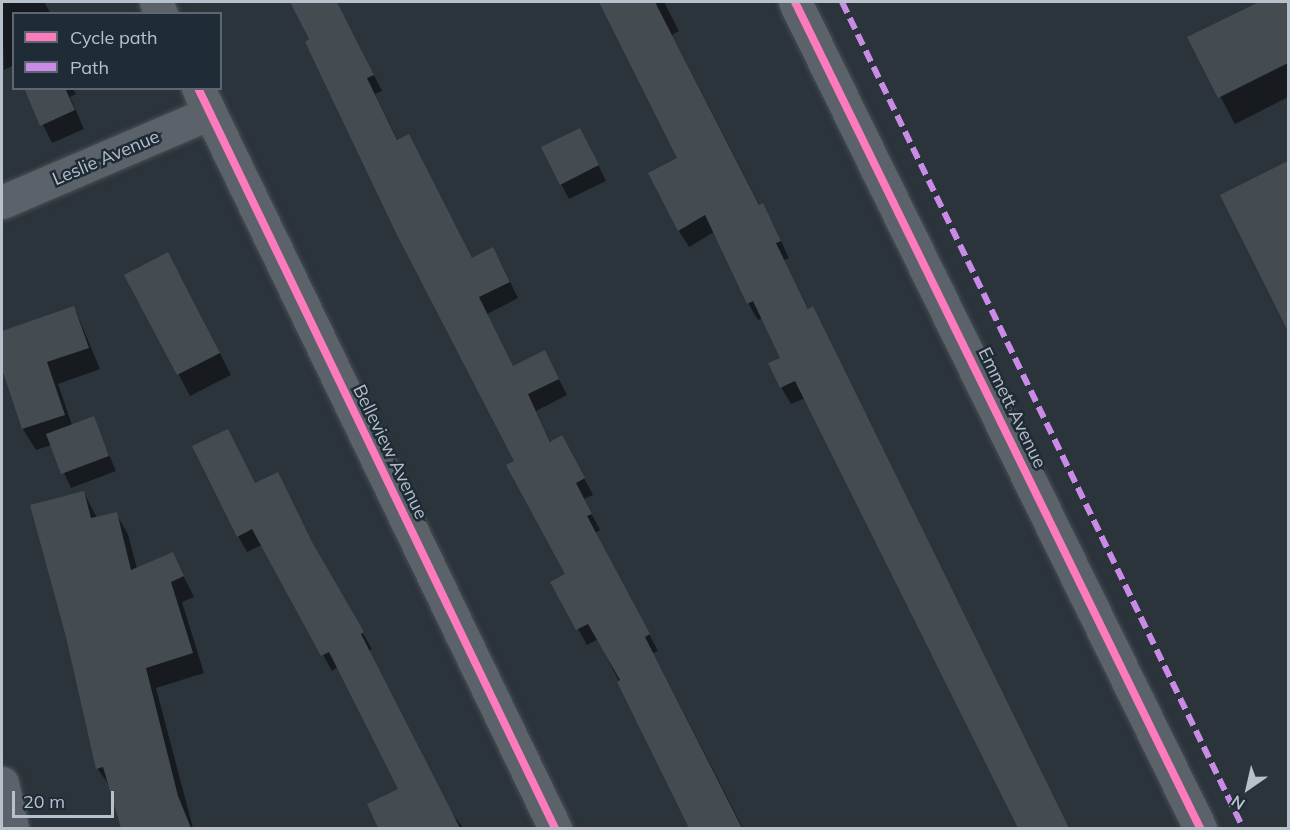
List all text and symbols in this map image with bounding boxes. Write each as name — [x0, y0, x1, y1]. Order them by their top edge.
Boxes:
legend — [12, 12, 222, 90]
text: Cycle path — [70, 26, 157, 49]
text: Path — [70, 56, 109, 79]
street label: Leslie Avenue — [49, 126, 163, 190]
street label: Emmett Avenue — [973, 344, 1051, 472]
street label: Belleview Avenue — [348, 381, 432, 523]
north arrow — [1218, 758, 1278, 818]
scale bar — [15, 779, 117, 817]
text: 20 m — [23, 790, 65, 813]
text: N — [1227, 791, 1249, 815]

